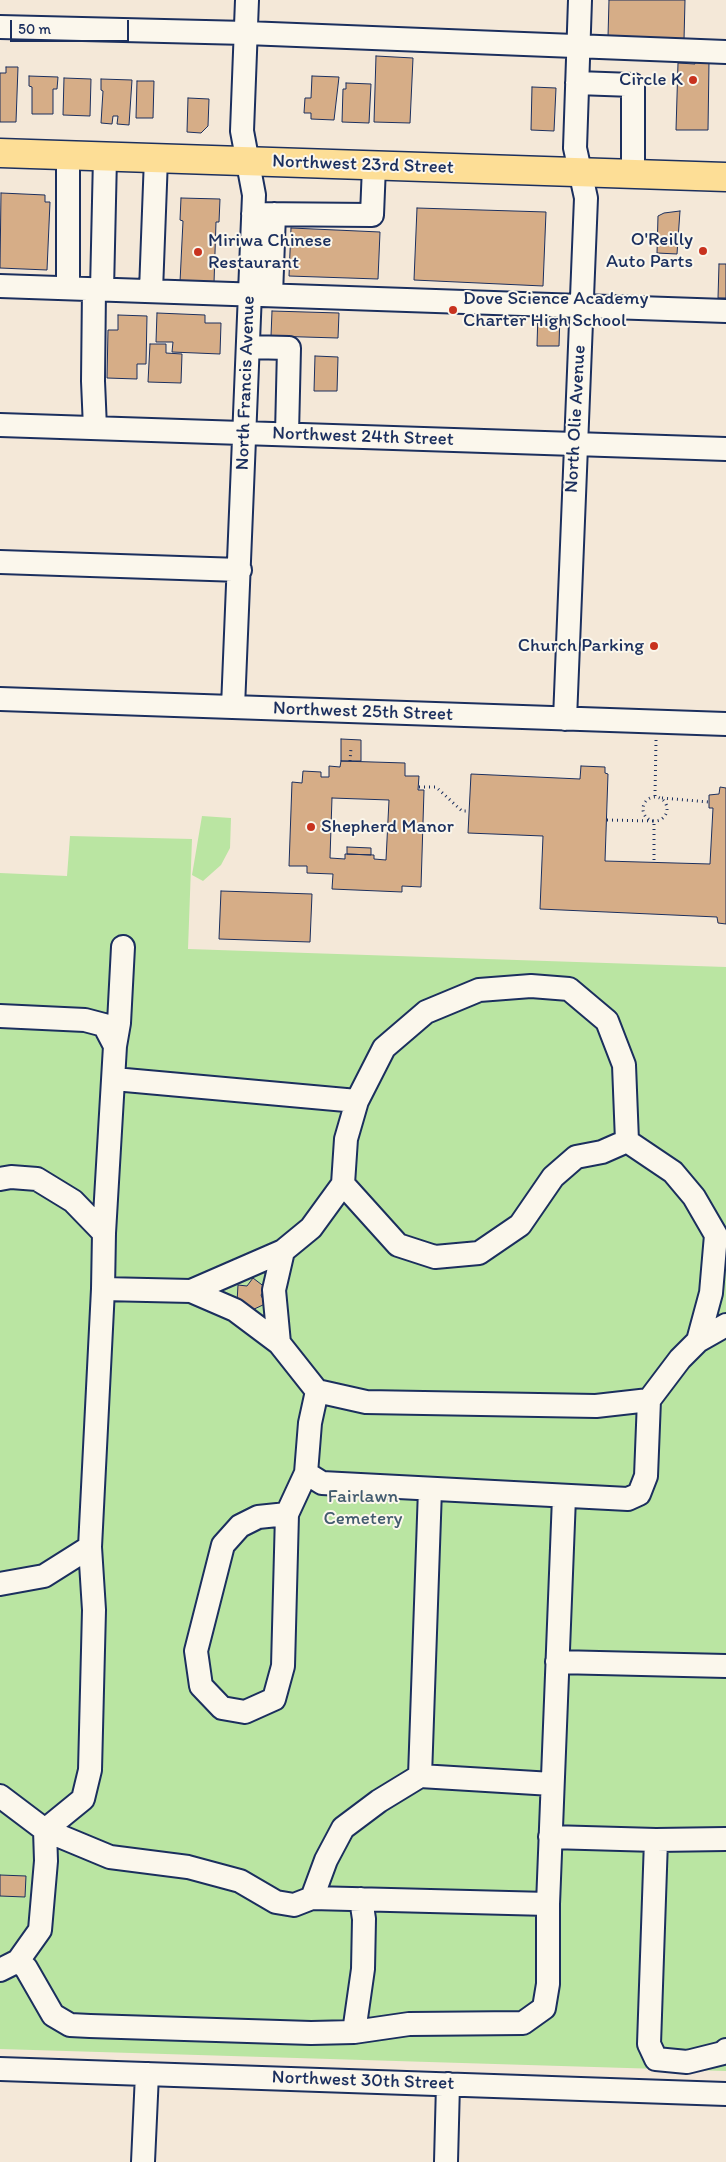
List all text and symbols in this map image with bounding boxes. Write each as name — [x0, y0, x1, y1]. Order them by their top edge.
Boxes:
scale bar — [12, 10, 131, 42]
text: 50 m — [18, 20, 51, 38]
place label: Circle K — [619, 69, 683, 91]
marker: Circle K — [687, 74, 699, 86]
street label: Northwest 23rd Street — [272, 150, 454, 180]
place label: O'Reilly Auto Parts — [606, 229, 693, 273]
place label: Miriwa Chinese Restaurant — [208, 230, 331, 274]
marker: O'Reilly Auto Parts — [697, 245, 709, 257]
marker: Miriwa Chinese Restaurant — [192, 246, 204, 258]
place label: Dove Science Academy Charter High School — [463, 288, 648, 332]
street label: North Francis Avenue — [232, 295, 260, 471]
marker: Dove Science Academy Charter High School — [447, 304, 459, 316]
street label: North Olie Avenue — [561, 344, 591, 494]
street label: Northwest 24th Street — [272, 422, 454, 452]
place label: Church Parking — [518, 635, 644, 657]
marker: Church Parking — [648, 640, 660, 652]
street label: Northwest 25th Street — [272, 697, 454, 727]
place label: Shepherd Manor — [321, 816, 454, 838]
marker: Shepherd Manor — [305, 821, 317, 833]
park label: Fairlawn Cemetery — [323, 1486, 403, 1530]
street label: Northwest 30th Street — [271, 2066, 455, 2096]

